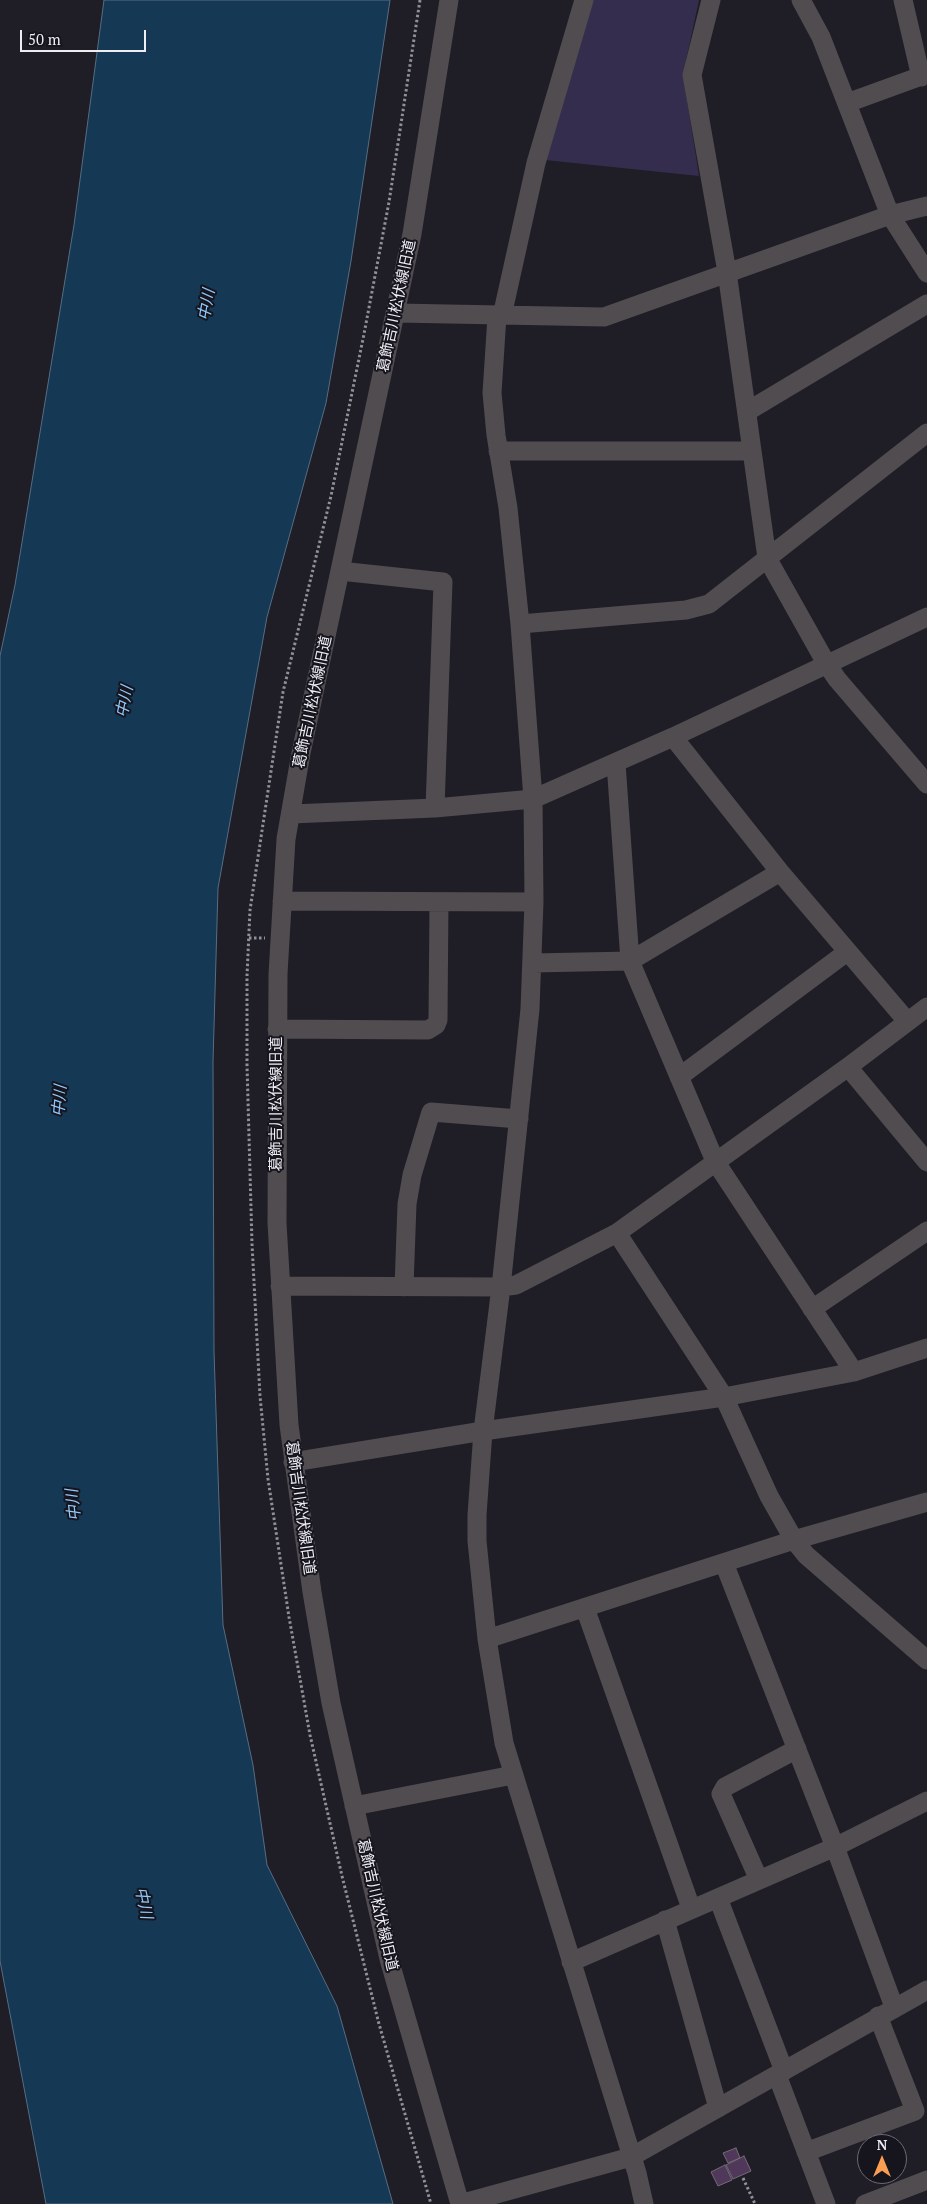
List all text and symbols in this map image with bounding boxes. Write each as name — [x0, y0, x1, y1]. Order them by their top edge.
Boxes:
scale bar — [22, 20, 149, 52]
text: 50 m — [28, 29, 61, 49]
street label: 葛飾吉川松伏線旧道 — [374, 238, 420, 374]
water label: 中川 — [195, 288, 219, 322]
street label: 葛飾吉川松伏線旧道 — [290, 634, 336, 770]
water label: 中川 — [113, 684, 137, 720]
street label: 葛飾吉川松伏線旧道 — [268, 1037, 286, 1171]
water label: 中川 — [49, 1084, 71, 1118]
street label: 葛飾吉川松伏線旧道 — [282, 1440, 318, 1576]
water label: 中川 — [63, 1488, 85, 1522]
street label: 葛飾吉川松伏線旧道 — [353, 1837, 401, 1973]
water label: 中川 — [130, 1885, 156, 1921]
north arrow — [857, 2134, 907, 2184]
text: N — [877, 2135, 887, 2154]

